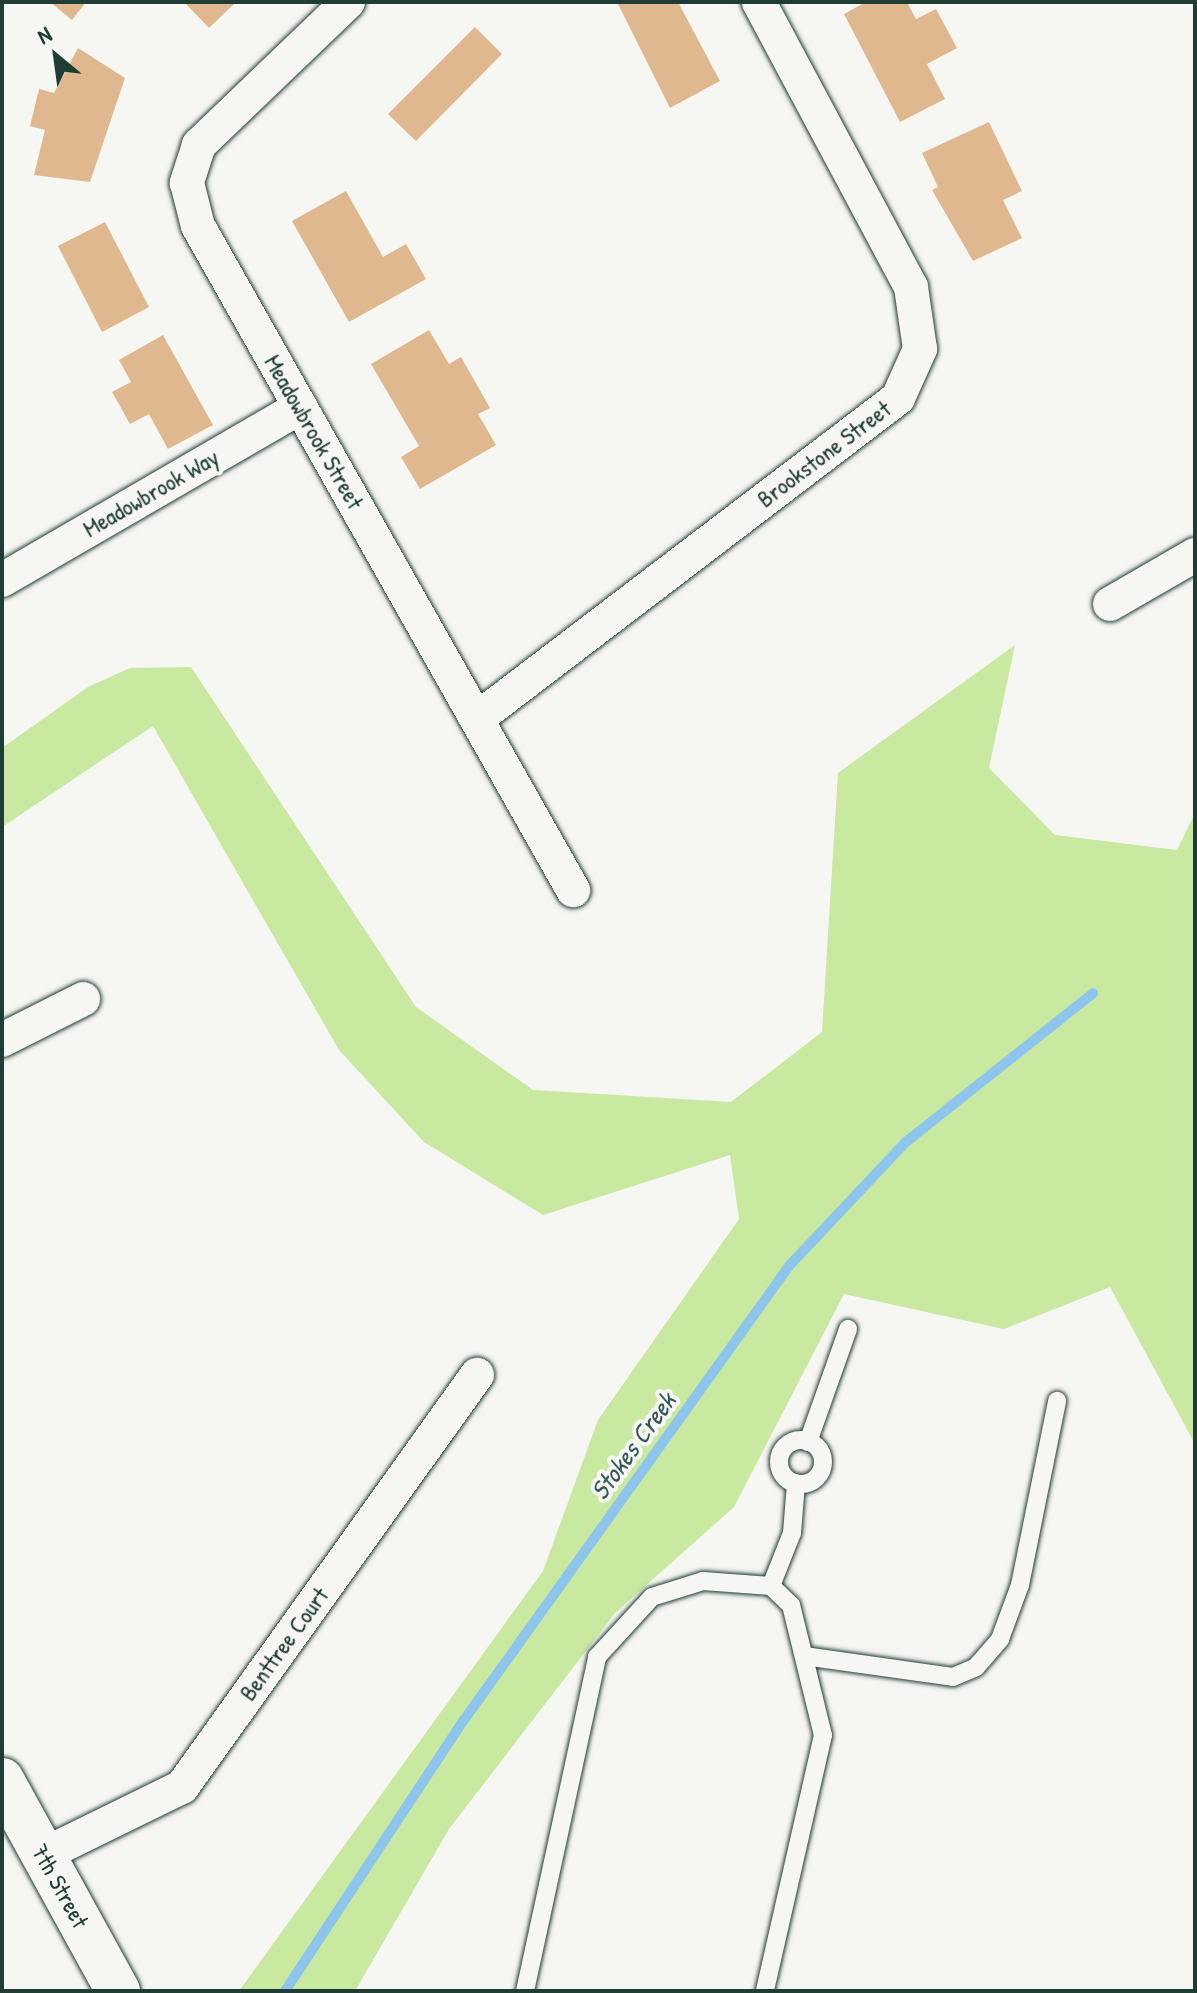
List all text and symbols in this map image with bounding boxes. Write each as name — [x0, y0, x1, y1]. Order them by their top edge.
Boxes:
north arrow — [16, 16, 96, 96]
text: N — [32, 19, 57, 51]
street label: Meadowbrook Street — [258, 350, 370, 514]
street label: Brookstone Street — [752, 394, 896, 514]
street label: Meadowbrook Way — [78, 443, 224, 543]
water label: Stokes Creek — [584, 1387, 682, 1505]
street label: Benttree Court — [233, 1582, 335, 1706]
street label: 7th Street — [25, 1839, 95, 1933]

